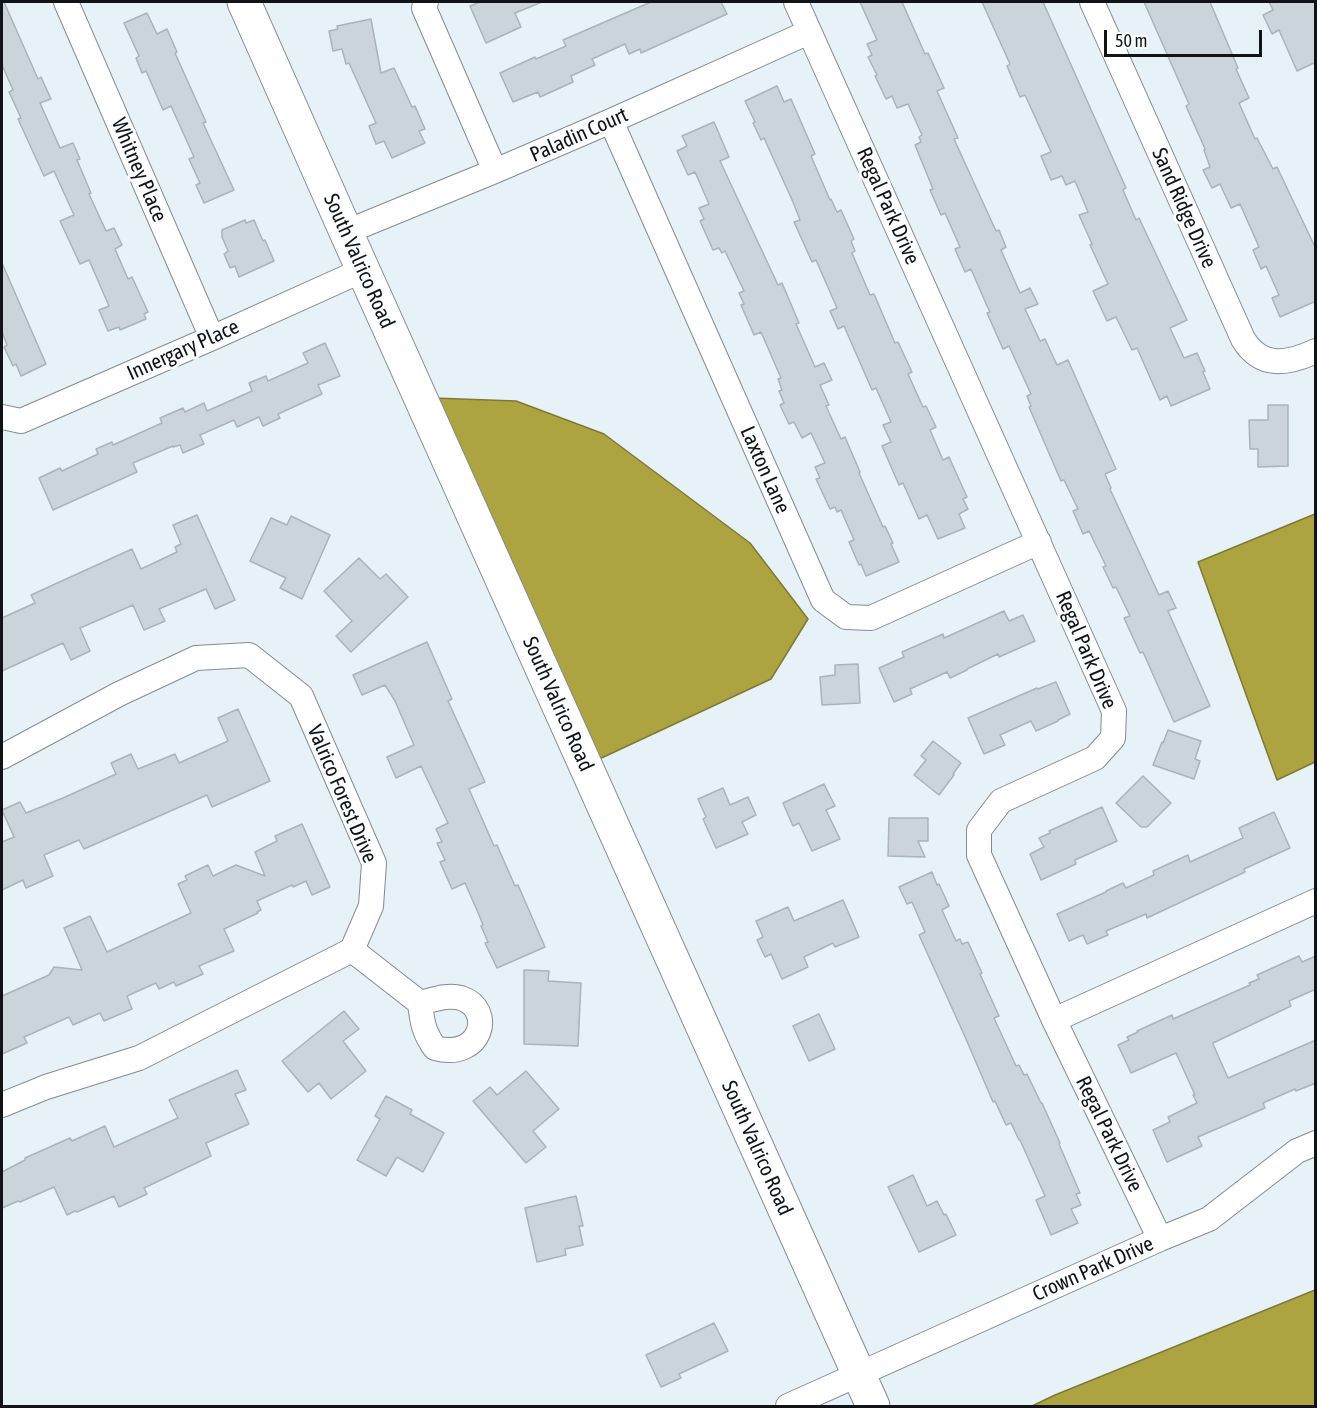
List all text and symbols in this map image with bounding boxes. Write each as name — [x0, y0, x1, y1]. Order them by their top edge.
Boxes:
scale bar — [1107, 18, 1264, 56]
text: 50 m — [1115, 30, 1147, 51]
street label: Paladin Court — [526, 102, 632, 168]
street label: Whitney Place — [106, 114, 172, 226]
street label: Regal Park Drive — [851, 144, 925, 268]
street label: Sand Ridge Drive — [1146, 144, 1222, 272]
street label: South Valrico Road — [318, 190, 400, 332]
street label: Innergary Place — [123, 314, 243, 386]
street label: Laxton Lane — [735, 423, 795, 517]
street label: Regal Park Drive — [1050, 587, 1122, 713]
street label: South Valrico Road — [517, 633, 599, 775]
street label: Valrico Forest Drive — [302, 721, 382, 867]
street label: Regal Park Drive — [1070, 1072, 1148, 1196]
street label: South Valrico Road — [716, 1077, 798, 1219]
street label: Crown Park Drive — [1029, 1231, 1157, 1307]

